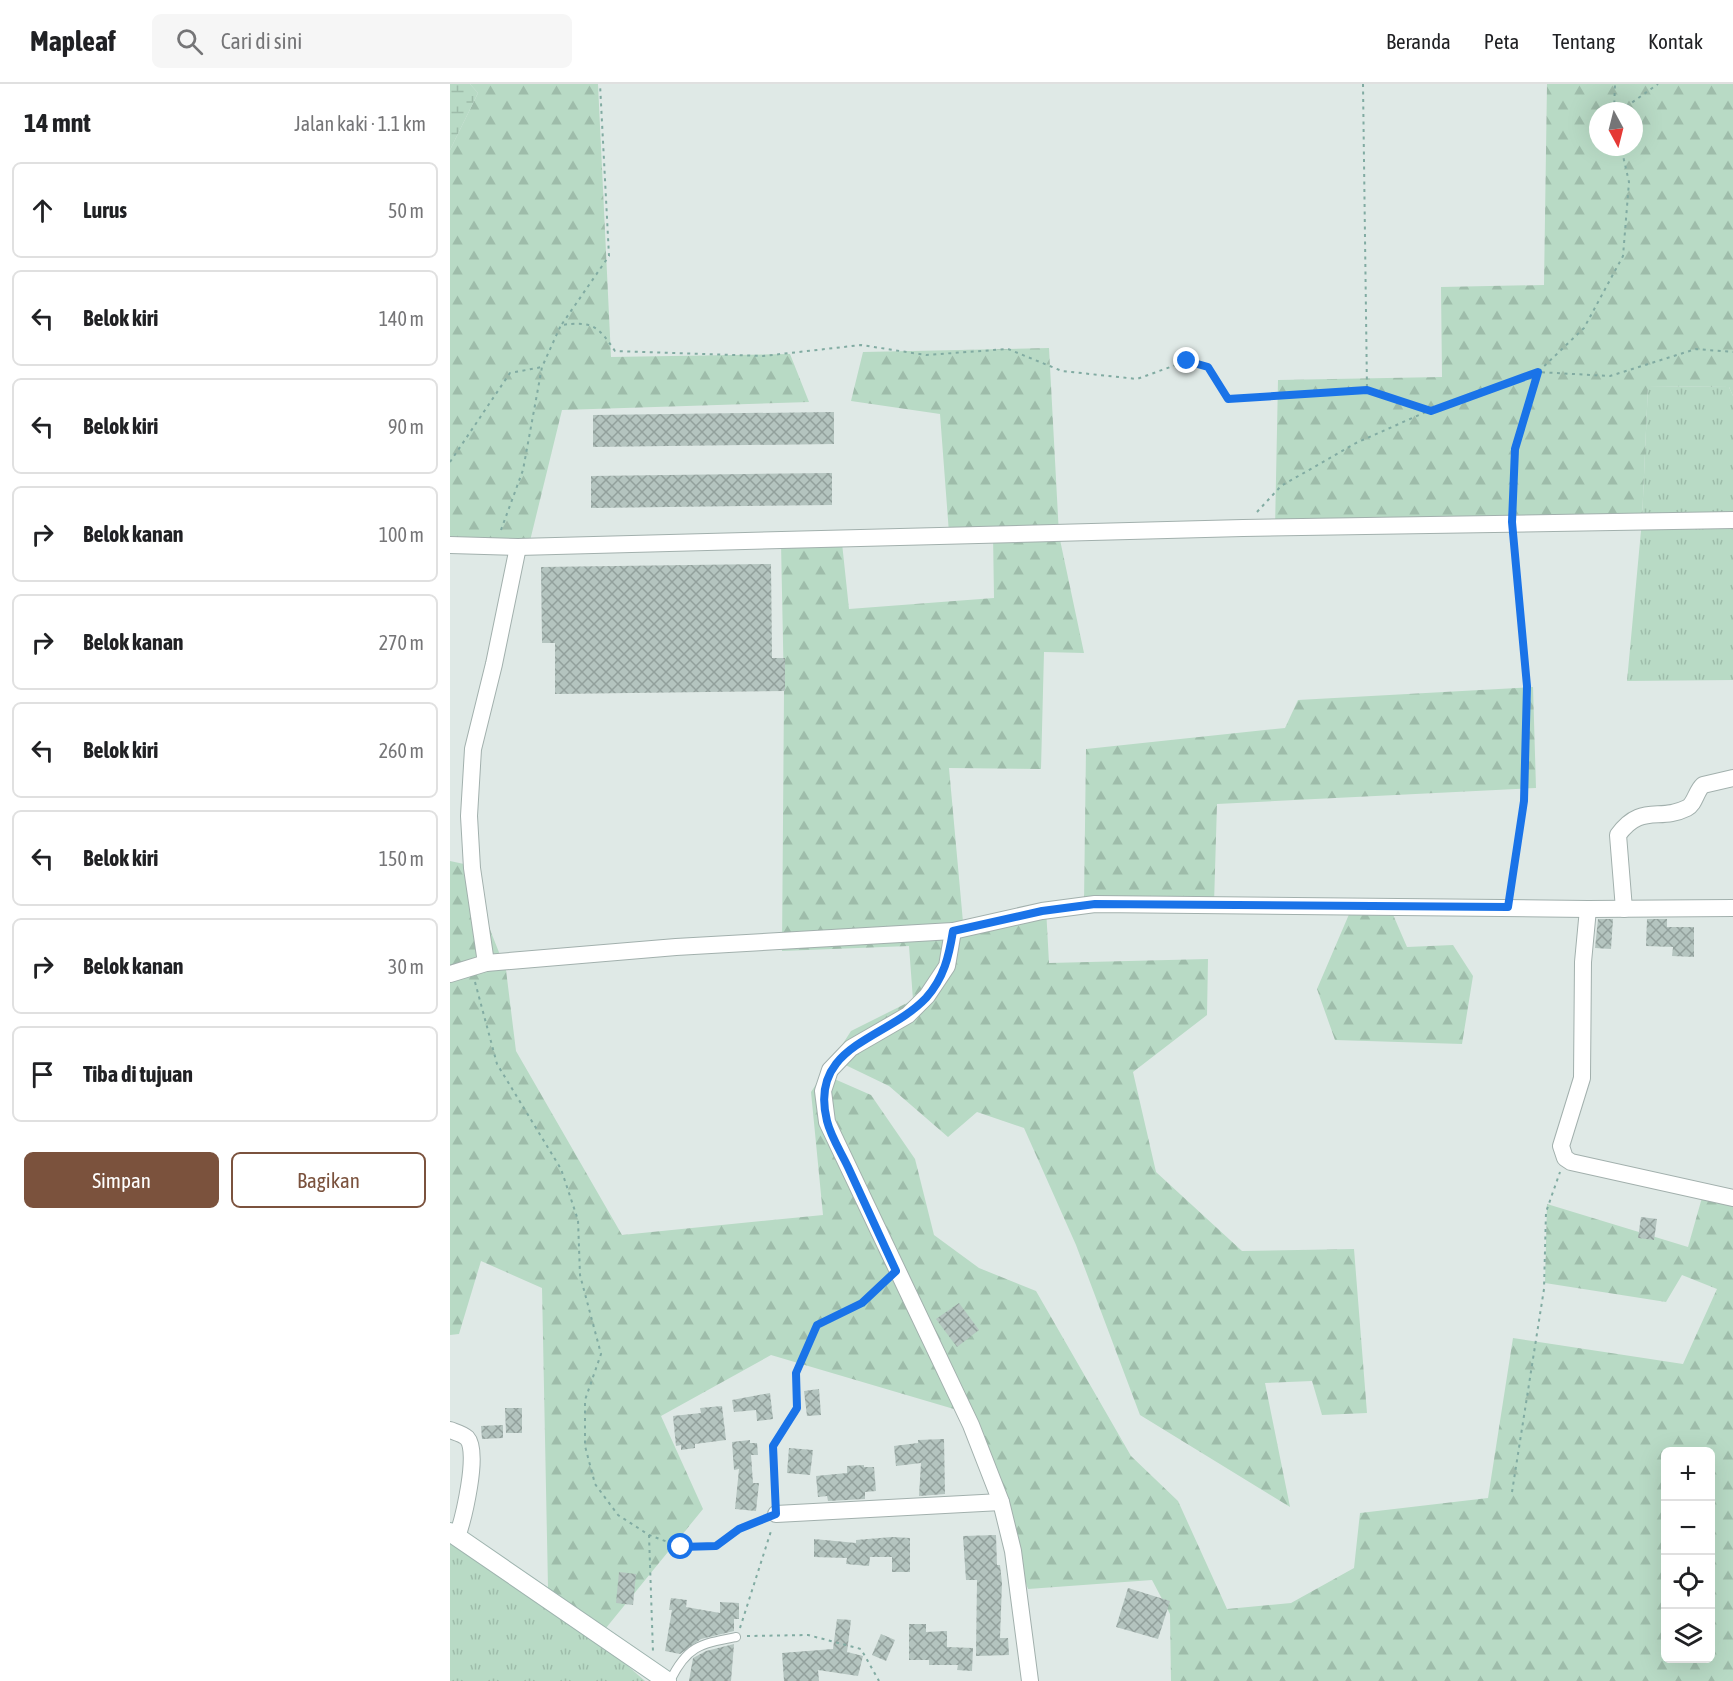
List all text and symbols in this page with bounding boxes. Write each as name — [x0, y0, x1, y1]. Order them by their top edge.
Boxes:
search box — [152, 14, 572, 68]
text: Mapleaf — [30, 25, 116, 57]
icon: search — [173, 25, 206, 58]
text: Cari di sini — [221, 28, 302, 54]
text: Beranda — [1386, 29, 1451, 53]
text: Peta — [1484, 29, 1519, 53]
text: Tentang — [1552, 29, 1615, 53]
text: Kontak — [1648, 29, 1703, 53]
north arrow — [1589, 102, 1643, 156]
text: 14 mnt — [24, 108, 91, 138]
text: Jalan kaki · 1.1 km — [294, 112, 426, 135]
icon: ahead — [26, 194, 59, 227]
text: Lurus — [83, 197, 127, 223]
text: 50 m — [388, 199, 424, 222]
icon: left — [26, 302, 59, 335]
text: Belok kiri — [83, 305, 158, 331]
text: 140 m — [379, 307, 424, 330]
route end — [1173, 347, 1199, 373]
icon: left — [26, 410, 59, 443]
text: Belok kiri — [83, 413, 158, 439]
text: 90 m — [388, 415, 424, 438]
icon: right — [26, 518, 59, 551]
text: Belok kanan — [83, 521, 184, 547]
text: 100 m — [379, 523, 424, 546]
icon: right — [26, 626, 59, 659]
text: Belok kanan — [83, 629, 184, 655]
text: 270 m — [379, 631, 424, 654]
icon: left — [26, 734, 59, 767]
text: Belok kiri — [83, 737, 158, 763]
text: 260 m — [379, 739, 424, 762]
icon: left — [26, 842, 59, 875]
text: Belok kiri — [83, 845, 158, 871]
text: 150 m — [379, 847, 424, 870]
icon: right — [26, 950, 59, 983]
text: Belok kanan — [83, 953, 184, 979]
text: 30 m — [388, 955, 424, 978]
icon: arrive — [26, 1058, 59, 1091]
text: Tiba di tujuan — [83, 1061, 193, 1087]
button: Simpan — [24, 1152, 219, 1208]
button: Bagikan — [231, 1152, 426, 1208]
map controls — [1661, 1447, 1715, 1663]
button: + — [1661, 1447, 1715, 1501]
button: − — [1661, 1501, 1715, 1555]
route start — [667, 1533, 693, 1559]
button: locate — [1661, 1555, 1715, 1609]
button: layers — [1661, 1609, 1715, 1663]

